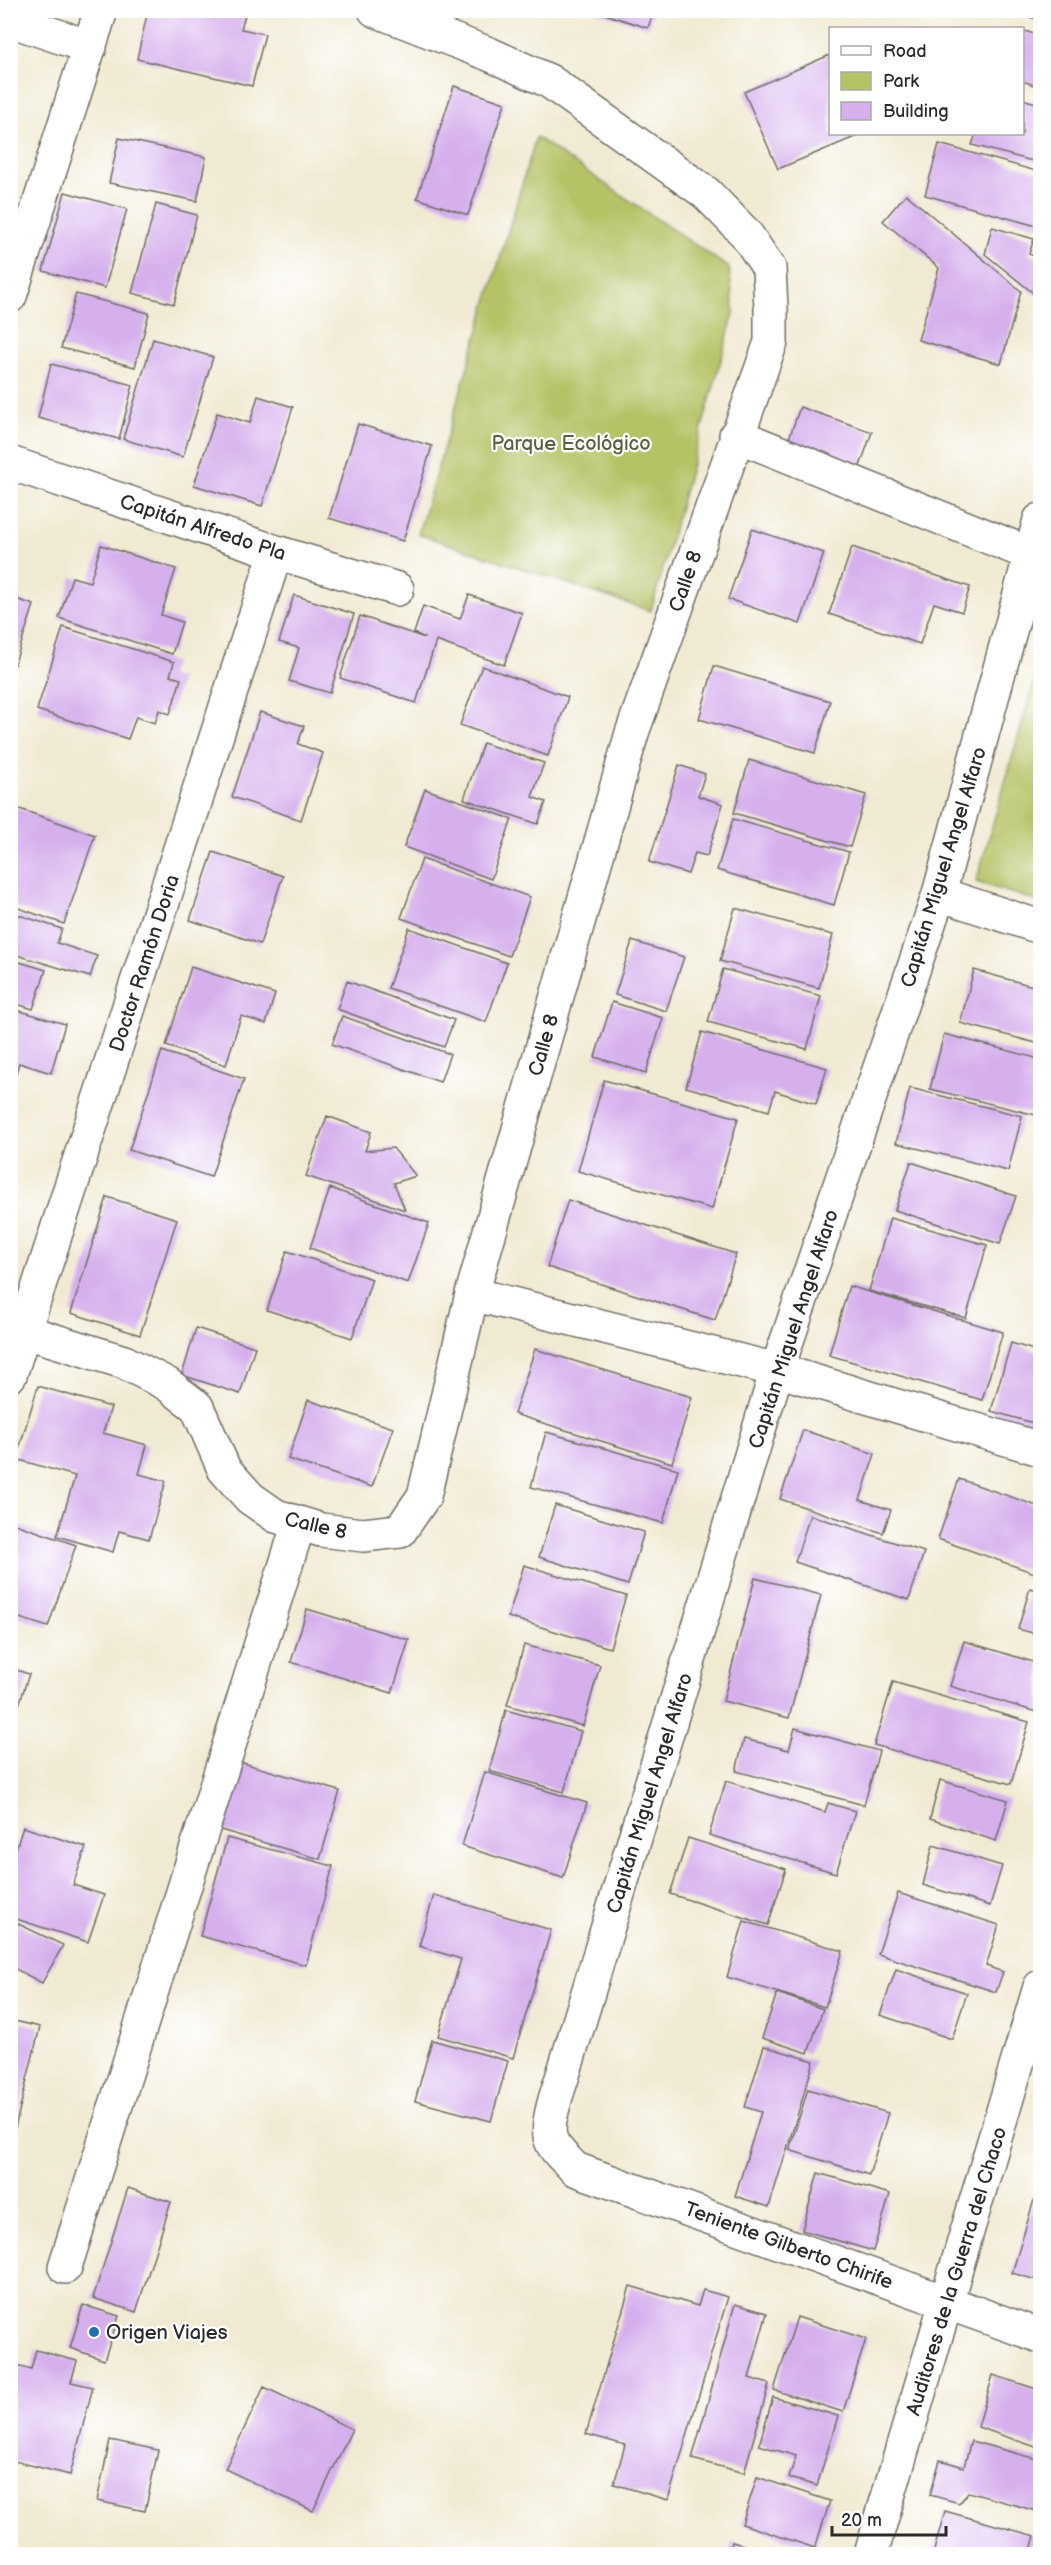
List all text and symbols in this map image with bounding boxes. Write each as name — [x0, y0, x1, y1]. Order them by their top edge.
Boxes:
legend — [829, 27, 1024, 135]
text: Road — [883, 41, 927, 62]
text: Park — [883, 71, 919, 92]
text: Building — [883, 101, 949, 122]
park label: Parque Ecológico — [491, 432, 651, 456]
street label: Capitán Alfredo Pla — [117, 490, 289, 566]
street label: Calle 8 — [664, 548, 708, 615]
street label: Capitán Miguel Angel Alfaro — [896, 744, 992, 990]
street label: Doctor Ramón Doria — [105, 872, 185, 1055]
street label: Calle 8 — [524, 1012, 564, 1079]
street label: Capitán Miguel Angel Alfaro — [744, 1207, 844, 1452]
street label: Calle 8 — [282, 1507, 349, 1545]
street label: Capitán Miguel Angel Alfaro — [602, 1670, 698, 1916]
street label: Auditores de la Guerra del Chaco — [902, 2124, 1012, 2418]
street label: Teniente Gilberto Chirife — [681, 2197, 896, 2295]
place label: Origen Viajes — [106, 2321, 228, 2345]
marker: Origen Viajes — [87, 2325, 101, 2339]
scale bar — [832, 2499, 946, 2537]
text: 20 m — [841, 2510, 882, 2531]

